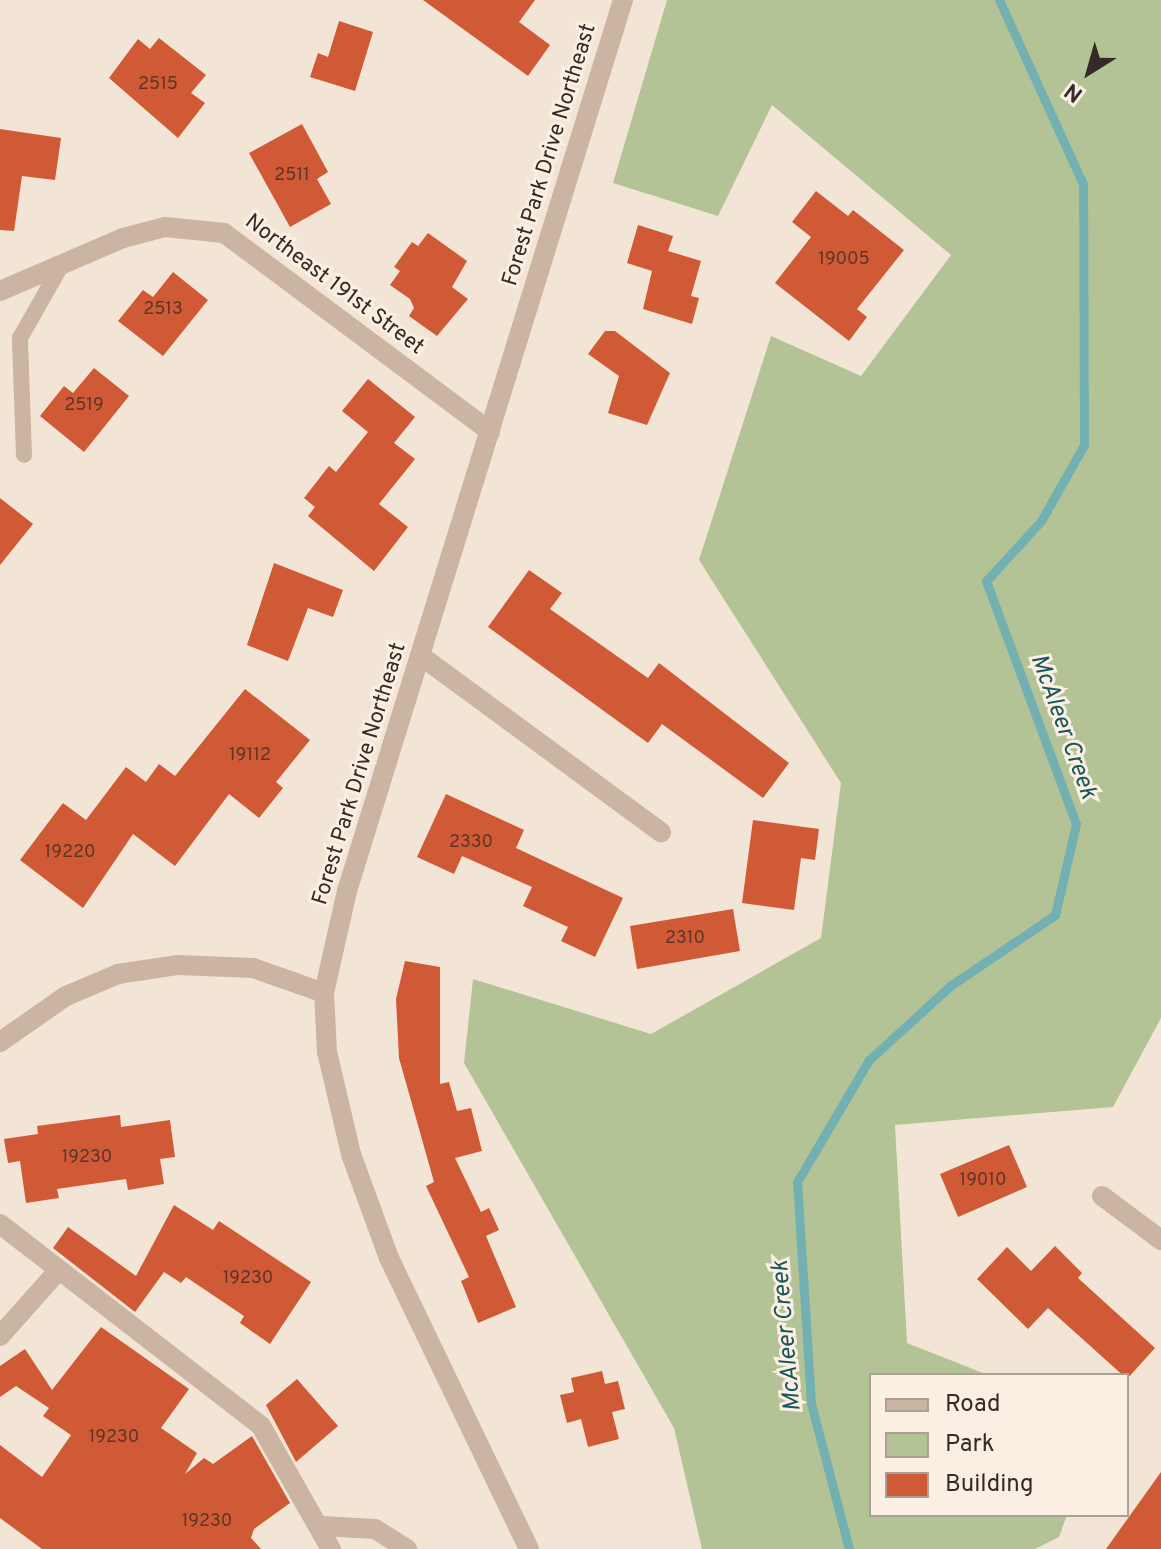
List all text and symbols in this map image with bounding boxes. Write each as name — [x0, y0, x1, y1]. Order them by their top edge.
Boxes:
street label: Forest Park Drive Northeast — [497, 21, 603, 289]
north arrow — [1049, 32, 1129, 112]
house number: 2515 — [138, 74, 178, 96]
text: N — [1060, 76, 1089, 107]
house number: 2511 — [274, 165, 310, 187]
street label: Northeast 191st Street — [239, 209, 429, 361]
house number: 19005 — [818, 249, 870, 271]
house number: 2513 — [143, 299, 183, 321]
house number: 2519 — [64, 395, 104, 417]
street label: Forest Park Drive Northeast — [307, 640, 413, 908]
water label: McAleer Creek — [1023, 651, 1101, 803]
house number: 19112 — [229, 745, 271, 767]
house number: 2330 — [449, 832, 493, 854]
house number: 19220 — [44, 842, 96, 864]
house number: 2310 — [665, 928, 705, 950]
house number: 19230 — [62, 1147, 112, 1169]
house number: 19010 — [959, 1170, 1007, 1192]
water label: McAleer Creek — [767, 1259, 809, 1413]
house number: 19230 — [223, 1268, 273, 1290]
legend — [869, 1373, 1129, 1517]
text: Road — [945, 1390, 1001, 1420]
house number: 19230 — [89, 1427, 139, 1449]
text: Park — [945, 1430, 995, 1460]
text: Building — [945, 1470, 1034, 1500]
house number: 19230 — [182, 1511, 232, 1533]

